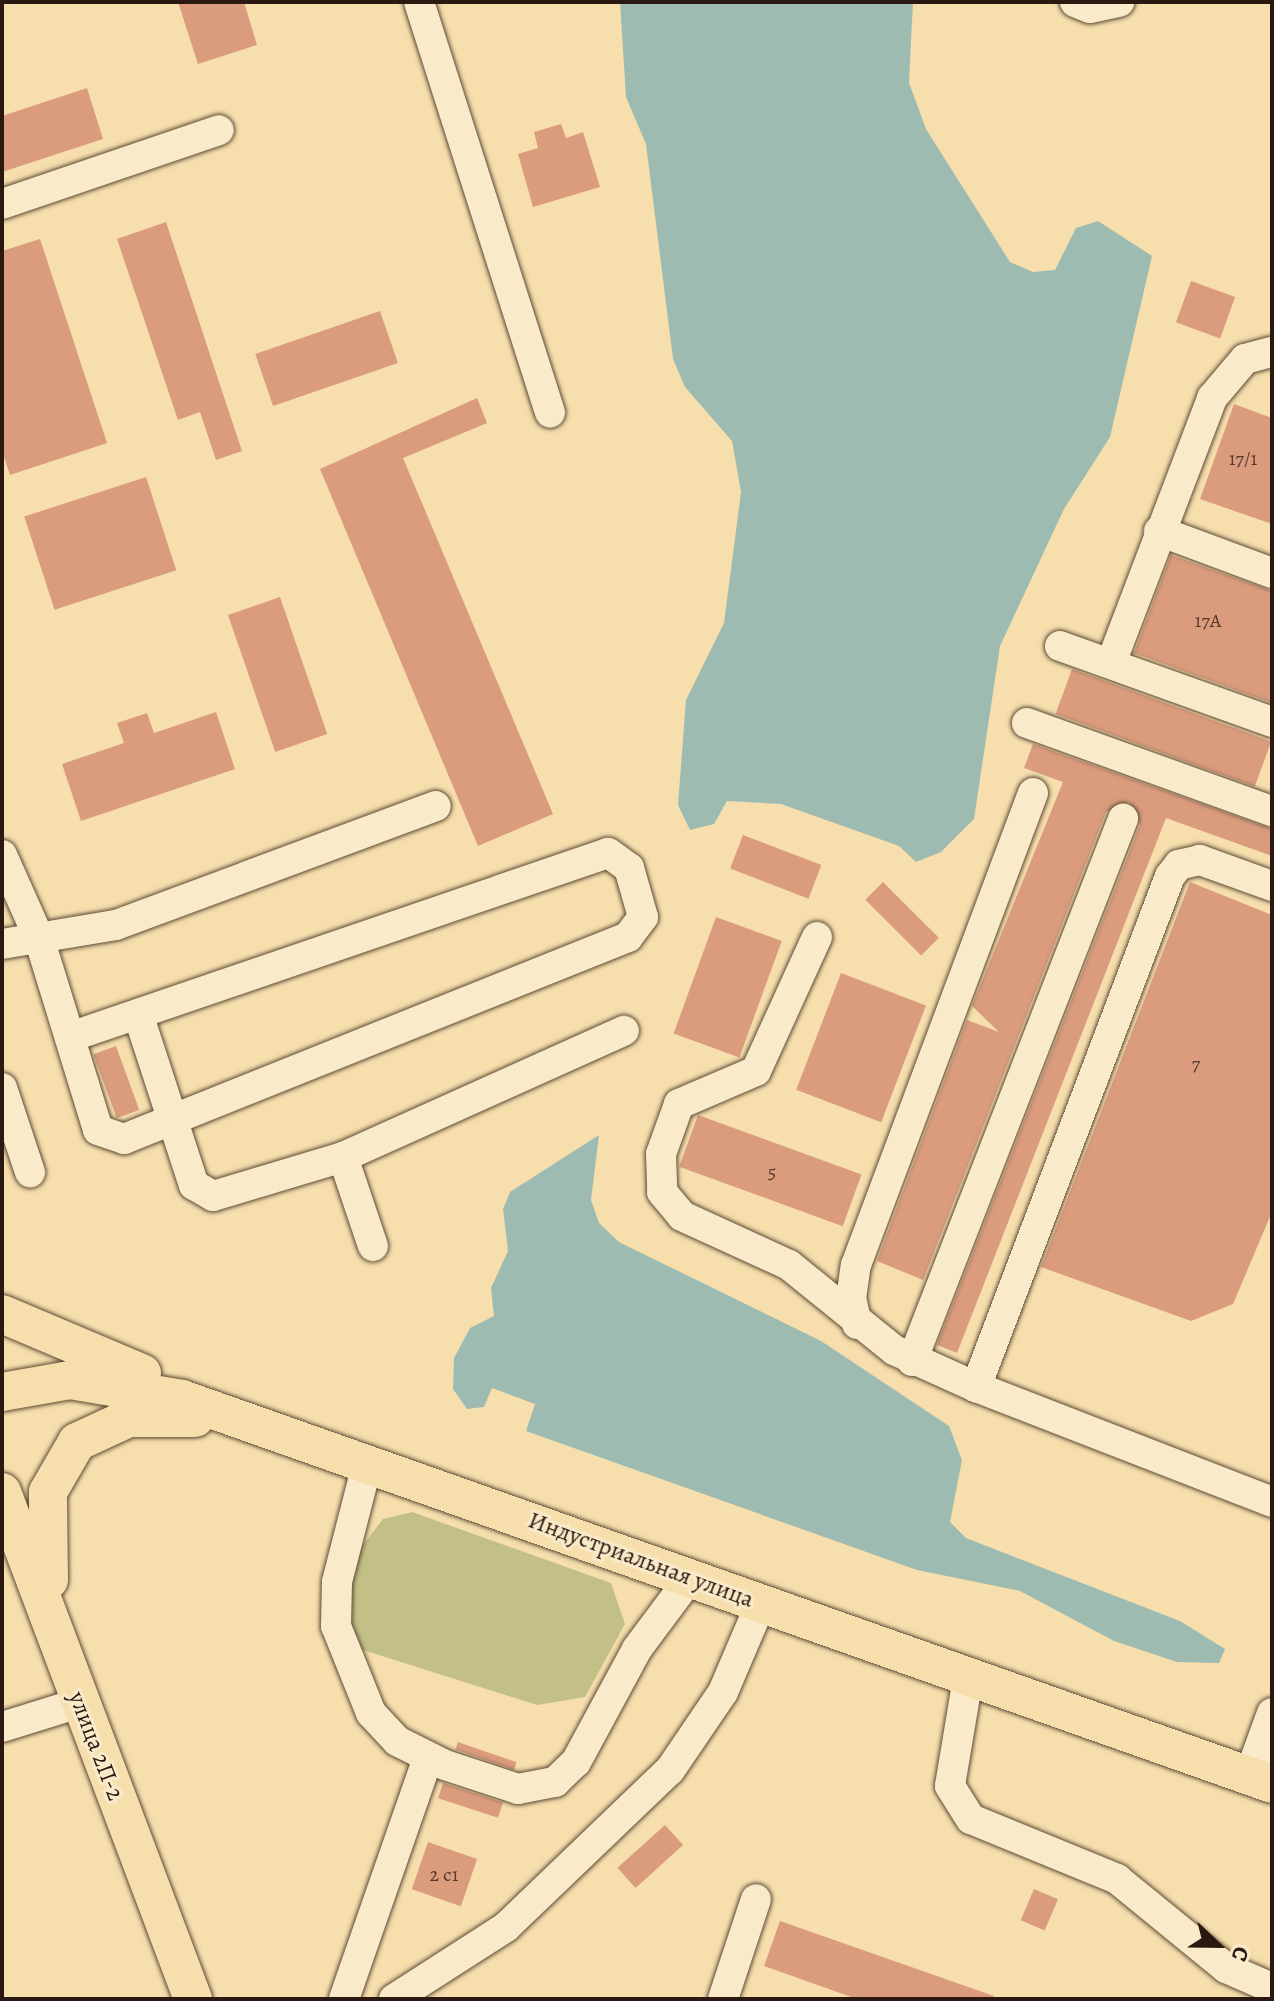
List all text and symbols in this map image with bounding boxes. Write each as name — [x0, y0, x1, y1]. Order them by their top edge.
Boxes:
house number: 17/1 — [1229, 446, 1257, 470]
house number: 17А — [1195, 608, 1221, 632]
house number: 7 — [1192, 1051, 1200, 1075]
house number: 5 — [768, 1159, 776, 1183]
street label: Индустриальная улица — [524, 1506, 758, 1614]
street label: улица 2П-2 — [62, 1688, 130, 1804]
house number: 2 с1 — [430, 1862, 458, 1886]
north arrow — [1178, 1905, 1258, 1985]
text: С — [1224, 1942, 1257, 1966]

